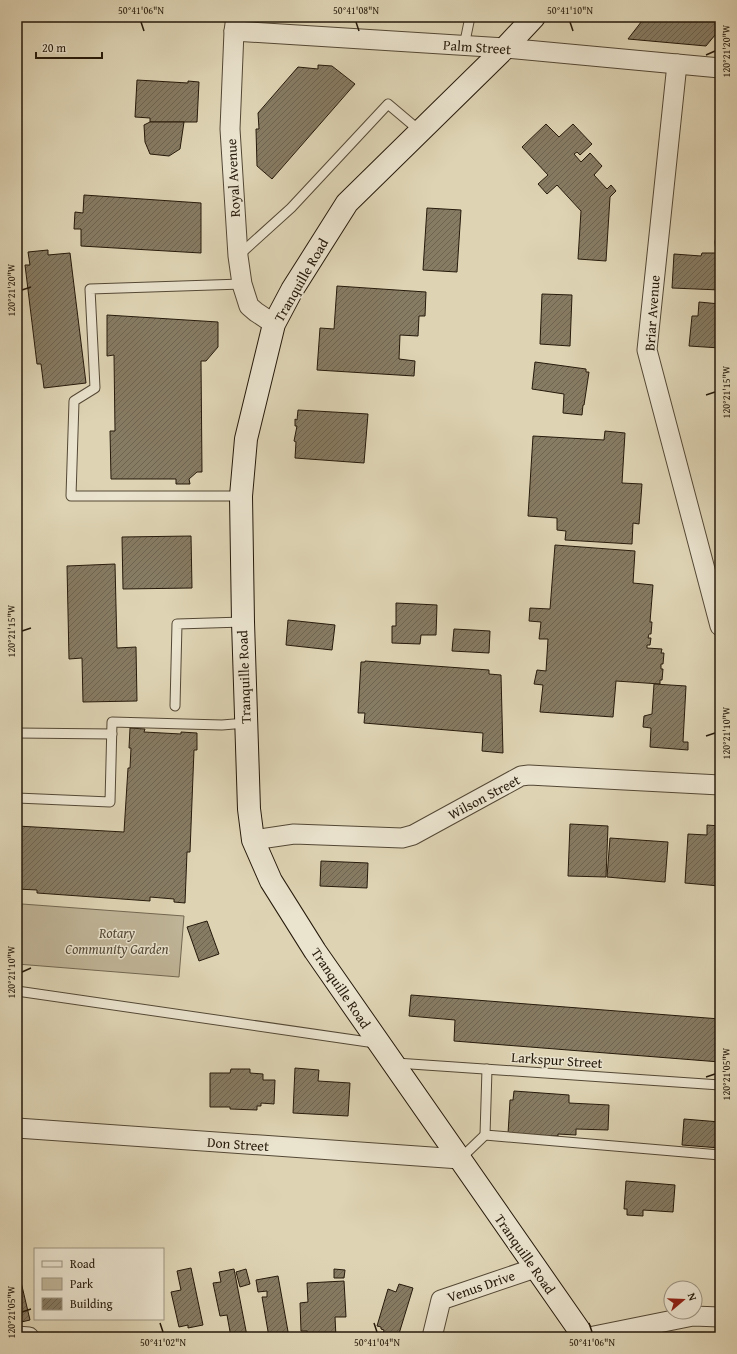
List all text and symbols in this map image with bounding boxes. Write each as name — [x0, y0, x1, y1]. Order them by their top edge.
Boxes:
text: 50°41'06"N — [118, 3, 164, 18]
text: 50°41'08"N — [333, 3, 379, 18]
text: 50°41'10"N — [547, 3, 593, 18]
text: 120°21'20"W — [719, 24, 734, 77]
scale bar — [36, 34, 102, 60]
street label: Palm Street — [442, 35, 512, 59]
text: 20 m — [42, 39, 66, 56]
street label: Royal Avenue — [221, 138, 245, 218]
street label: Tranquille Road — [269, 234, 333, 326]
text: 120°21'20"W — [4, 263, 19, 316]
street label: Briar Avenue — [639, 274, 665, 352]
text: 120°21'15"W — [719, 365, 734, 418]
text: 120°21'15"W — [4, 604, 19, 657]
street label: Tranquille Road — [232, 629, 256, 724]
text: 120°21'10"W — [719, 706, 734, 759]
street label: Wilson Street — [445, 770, 524, 824]
park label: Rotary Community Garden — [65, 923, 169, 959]
street label: Tranquille Road — [307, 944, 376, 1033]
text: 120°21'10"W — [4, 945, 19, 998]
street label: Larkspur Street — [511, 1047, 603, 1073]
text: 120°21'05"W — [719, 1047, 734, 1100]
street label: Don Street — [206, 1132, 270, 1156]
street label: Tranquille Road — [490, 1210, 560, 1299]
legend — [34, 1248, 164, 1320]
text: Road — [70, 1255, 96, 1272]
street label: Venus Drive — [444, 1265, 518, 1307]
text: Park — [70, 1275, 94, 1292]
north arrow — [663, 1280, 703, 1320]
text: 120°21'05"W — [4, 1285, 19, 1338]
text: N — [684, 1291, 701, 1303]
text: Building — [70, 1295, 113, 1312]
text: 50°41'02"N — [140, 1335, 186, 1350]
text: 50°41'04"N — [354, 1335, 400, 1350]
text: 50°41'06"N — [569, 1335, 615, 1350]

